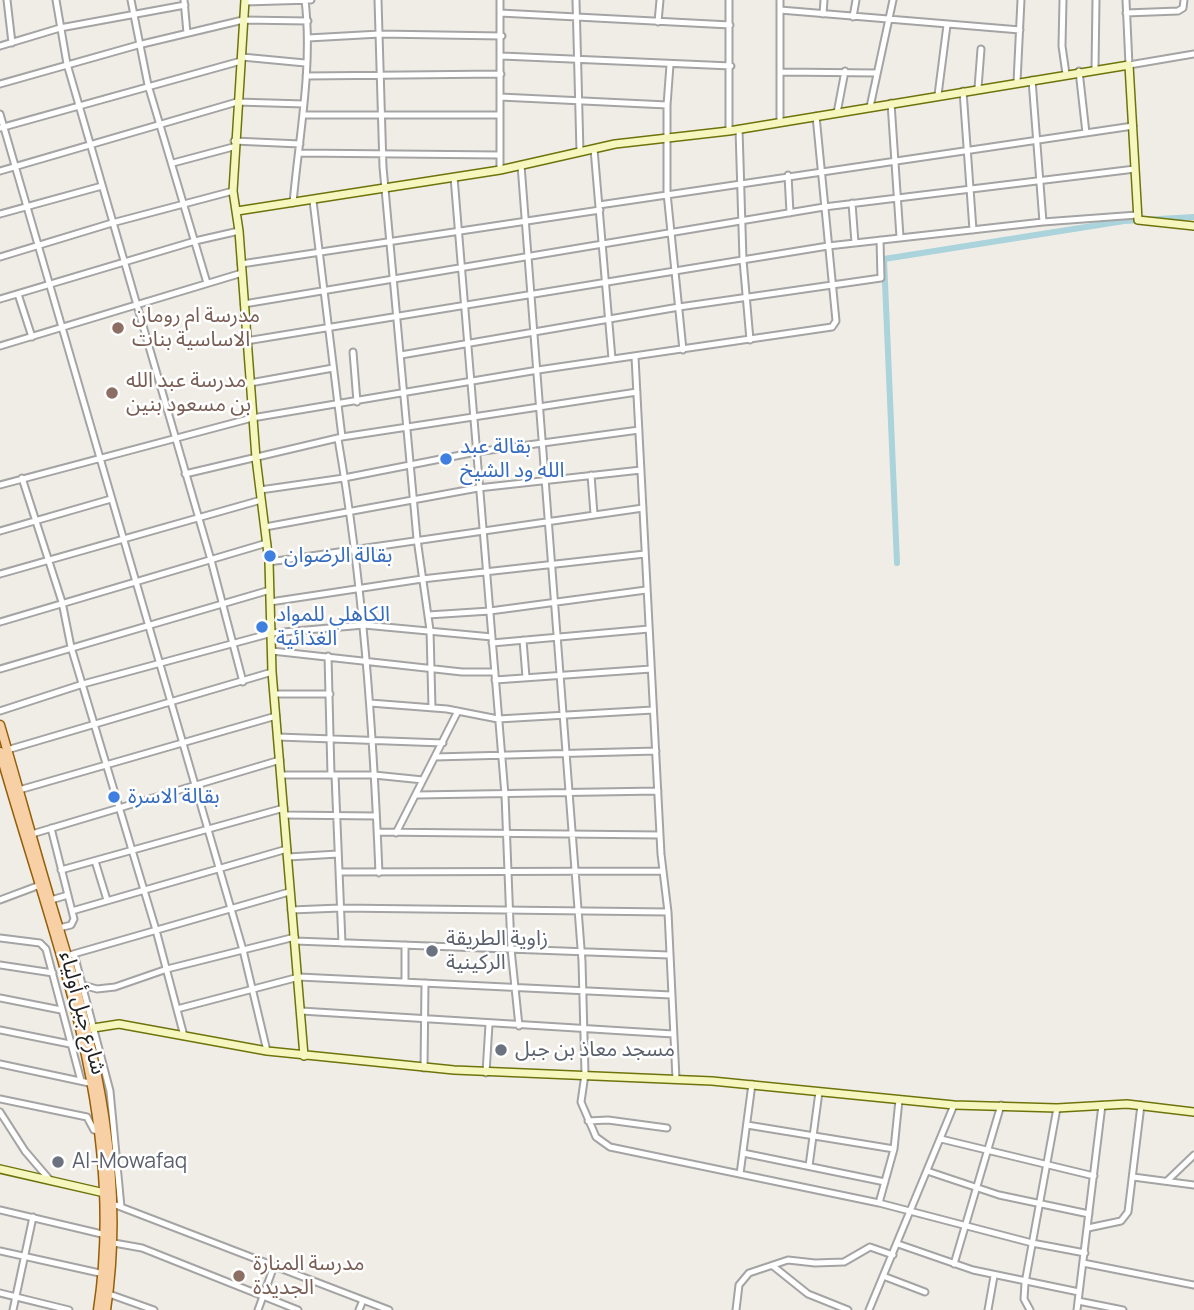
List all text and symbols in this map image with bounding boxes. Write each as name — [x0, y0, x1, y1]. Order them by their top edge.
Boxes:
place label: مدرسة ام رومان الاساسية بنات — [132, 303, 260, 353]
marker: مدرسة ام رومان الاساسية بنات — [110, 320, 126, 336]
place label: مدرسة عبد الله بن مسعود بنين — [126, 368, 251, 418]
marker: مدرسة عبد الله بن مسعود بنين — [104, 385, 120, 401]
place label: بقالة عبد الله ود الشيخ — [460, 434, 565, 484]
marker: بقالة عبد الله ود الشيخ — [438, 451, 454, 467]
place label: بقالة الرضوان — [284, 543, 392, 569]
marker: بقالة الرضوان — [262, 548, 278, 564]
place label: الكاهلي للمواد الغذائية — [276, 602, 390, 652]
marker: الكاهلي للمواد الغذائية — [254, 619, 270, 635]
place label: بقالة الاسرة — [128, 784, 220, 810]
marker: بقالة الاسرة — [106, 789, 122, 805]
place label: زاوية الطريقة الركينية — [446, 926, 548, 976]
marker: زاوية الطريقة الركينية — [424, 943, 440, 959]
street label: شارع جبل أولياء — [53, 949, 111, 1077]
place label: مسجد معاذ بن جبل — [515, 1037, 675, 1063]
marker: مسجد معاذ بن جبل — [493, 1042, 509, 1058]
place label: Al-Mowafaq — [72, 1149, 187, 1175]
marker: Al-Mowafaq — [50, 1154, 66, 1170]
place label: مدرسة المنارة الجديدة — [253, 1251, 364, 1301]
marker: مدرسة المنارة الجديدة — [231, 1268, 247, 1284]

